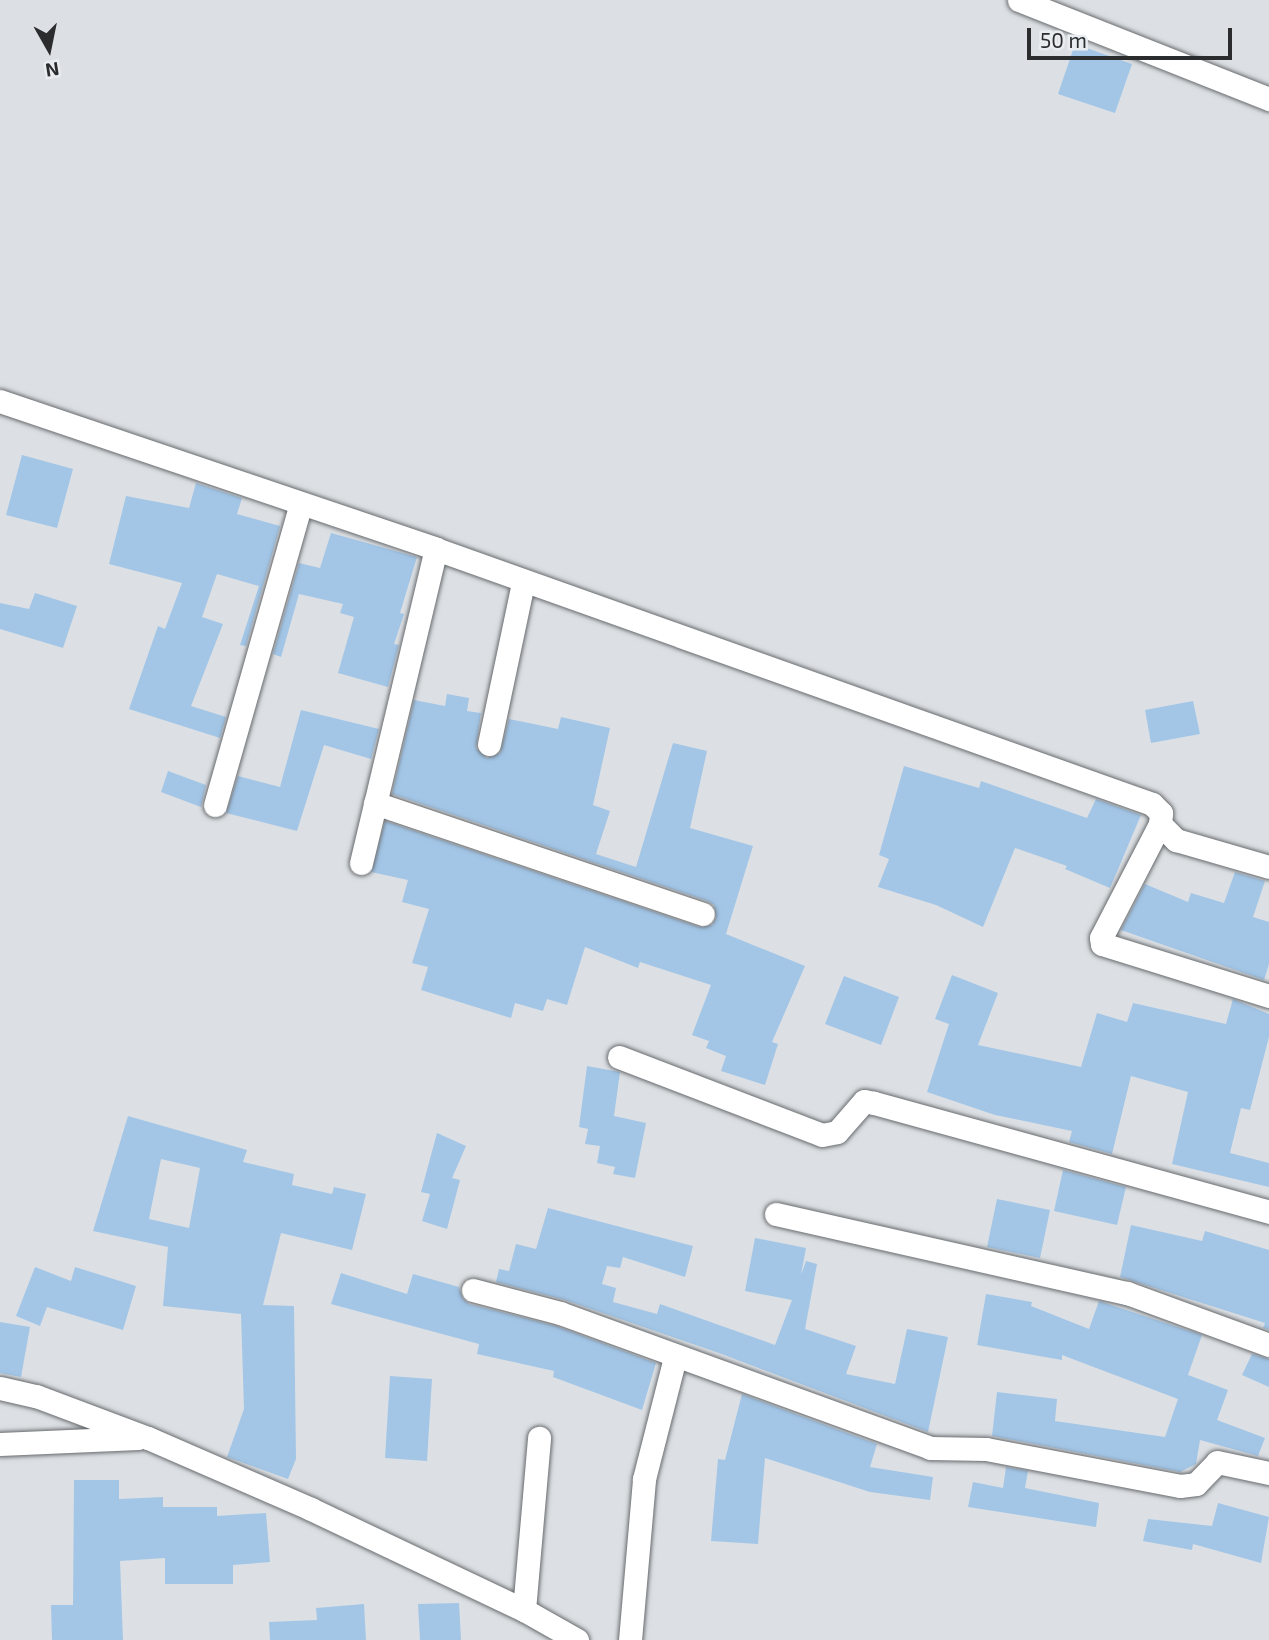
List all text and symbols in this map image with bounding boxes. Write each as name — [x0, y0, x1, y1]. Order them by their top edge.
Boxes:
north arrow — [14, 14, 84, 84]
scale bar — [1031, 14, 1236, 58]
text: 50 m — [1040, 27, 1087, 52]
text: N — [44, 58, 61, 83]

